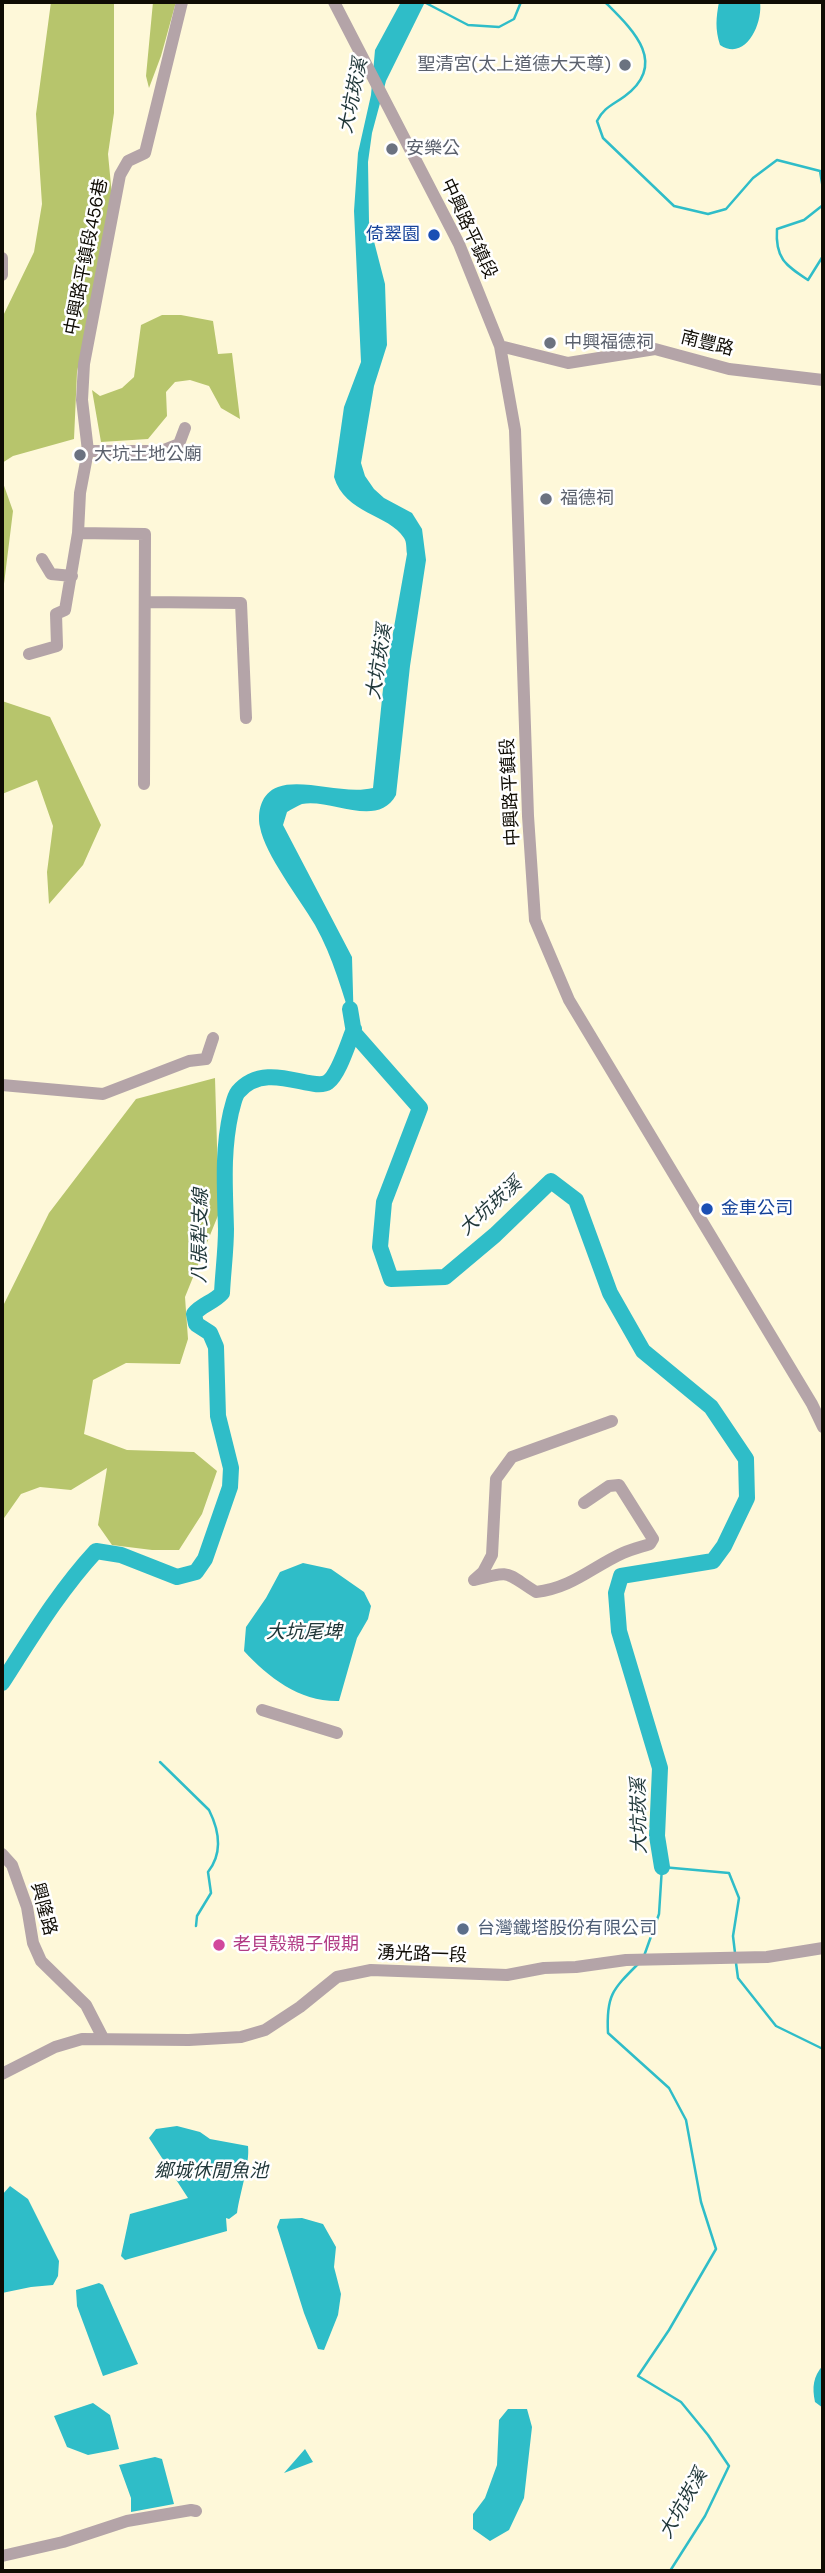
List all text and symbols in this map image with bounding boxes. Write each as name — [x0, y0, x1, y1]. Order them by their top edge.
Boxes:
place label: 聖清宮(太上道德大天尊) — [418, 54, 611, 76]
water label: 大坑崁溪 — [335, 56, 373, 136]
marker: 聖清宮(太上道德大天尊) — [617, 57, 633, 73]
place label: 安樂公 — [406, 138, 460, 160]
marker: 安樂公 — [384, 141, 400, 157]
street label: 中興路平鎮段 — [435, 175, 501, 283]
street label: 中興路平鎮段456巷 — [61, 177, 113, 337]
place label: 倚翠園 — [366, 224, 420, 246]
marker: 倚翠園 — [426, 227, 442, 243]
street label: 南豐路 — [678, 327, 736, 361]
place label: 中興福德祠 — [564, 332, 654, 354]
marker: 中興福德祠 — [542, 335, 558, 351]
place label: 大坑土地公廟 — [94, 444, 202, 466]
marker: 大坑土地公廟 — [72, 447, 88, 463]
place label: 福德祠 — [560, 488, 614, 510]
marker: 福德祠 — [538, 491, 554, 507]
water label: 大坑崁溪 — [363, 623, 397, 701]
street label: 中興路平鎮段 — [497, 738, 525, 846]
water label: 大坑崁溪 — [455, 1173, 527, 1241]
water label: 八張犁支線 — [189, 1188, 213, 1284]
place label: 金車公司 — [721, 1198, 793, 1220]
marker: 金車公司 — [699, 1201, 715, 1217]
water label: 大坑尾埤 — [266, 1622, 342, 1644]
water label: 大坑崁溪 — [628, 1778, 652, 1854]
street label: 興隆路 — [26, 1880, 60, 1938]
place label: 台灣鐵塔股份有限公司 — [477, 1918, 657, 1940]
marker: 台灣鐵塔股份有限公司 — [455, 1921, 471, 1937]
place label: 老貝殼親子假期 — [233, 1934, 359, 1956]
marker: 老貝殼親子假期 — [211, 1937, 227, 1953]
street label: 湧光路一段 — [377, 1943, 467, 1967]
water label: 鄉城休閒魚池 — [154, 2161, 268, 2183]
water label: 大坑崁溪 — [655, 2465, 713, 2543]

